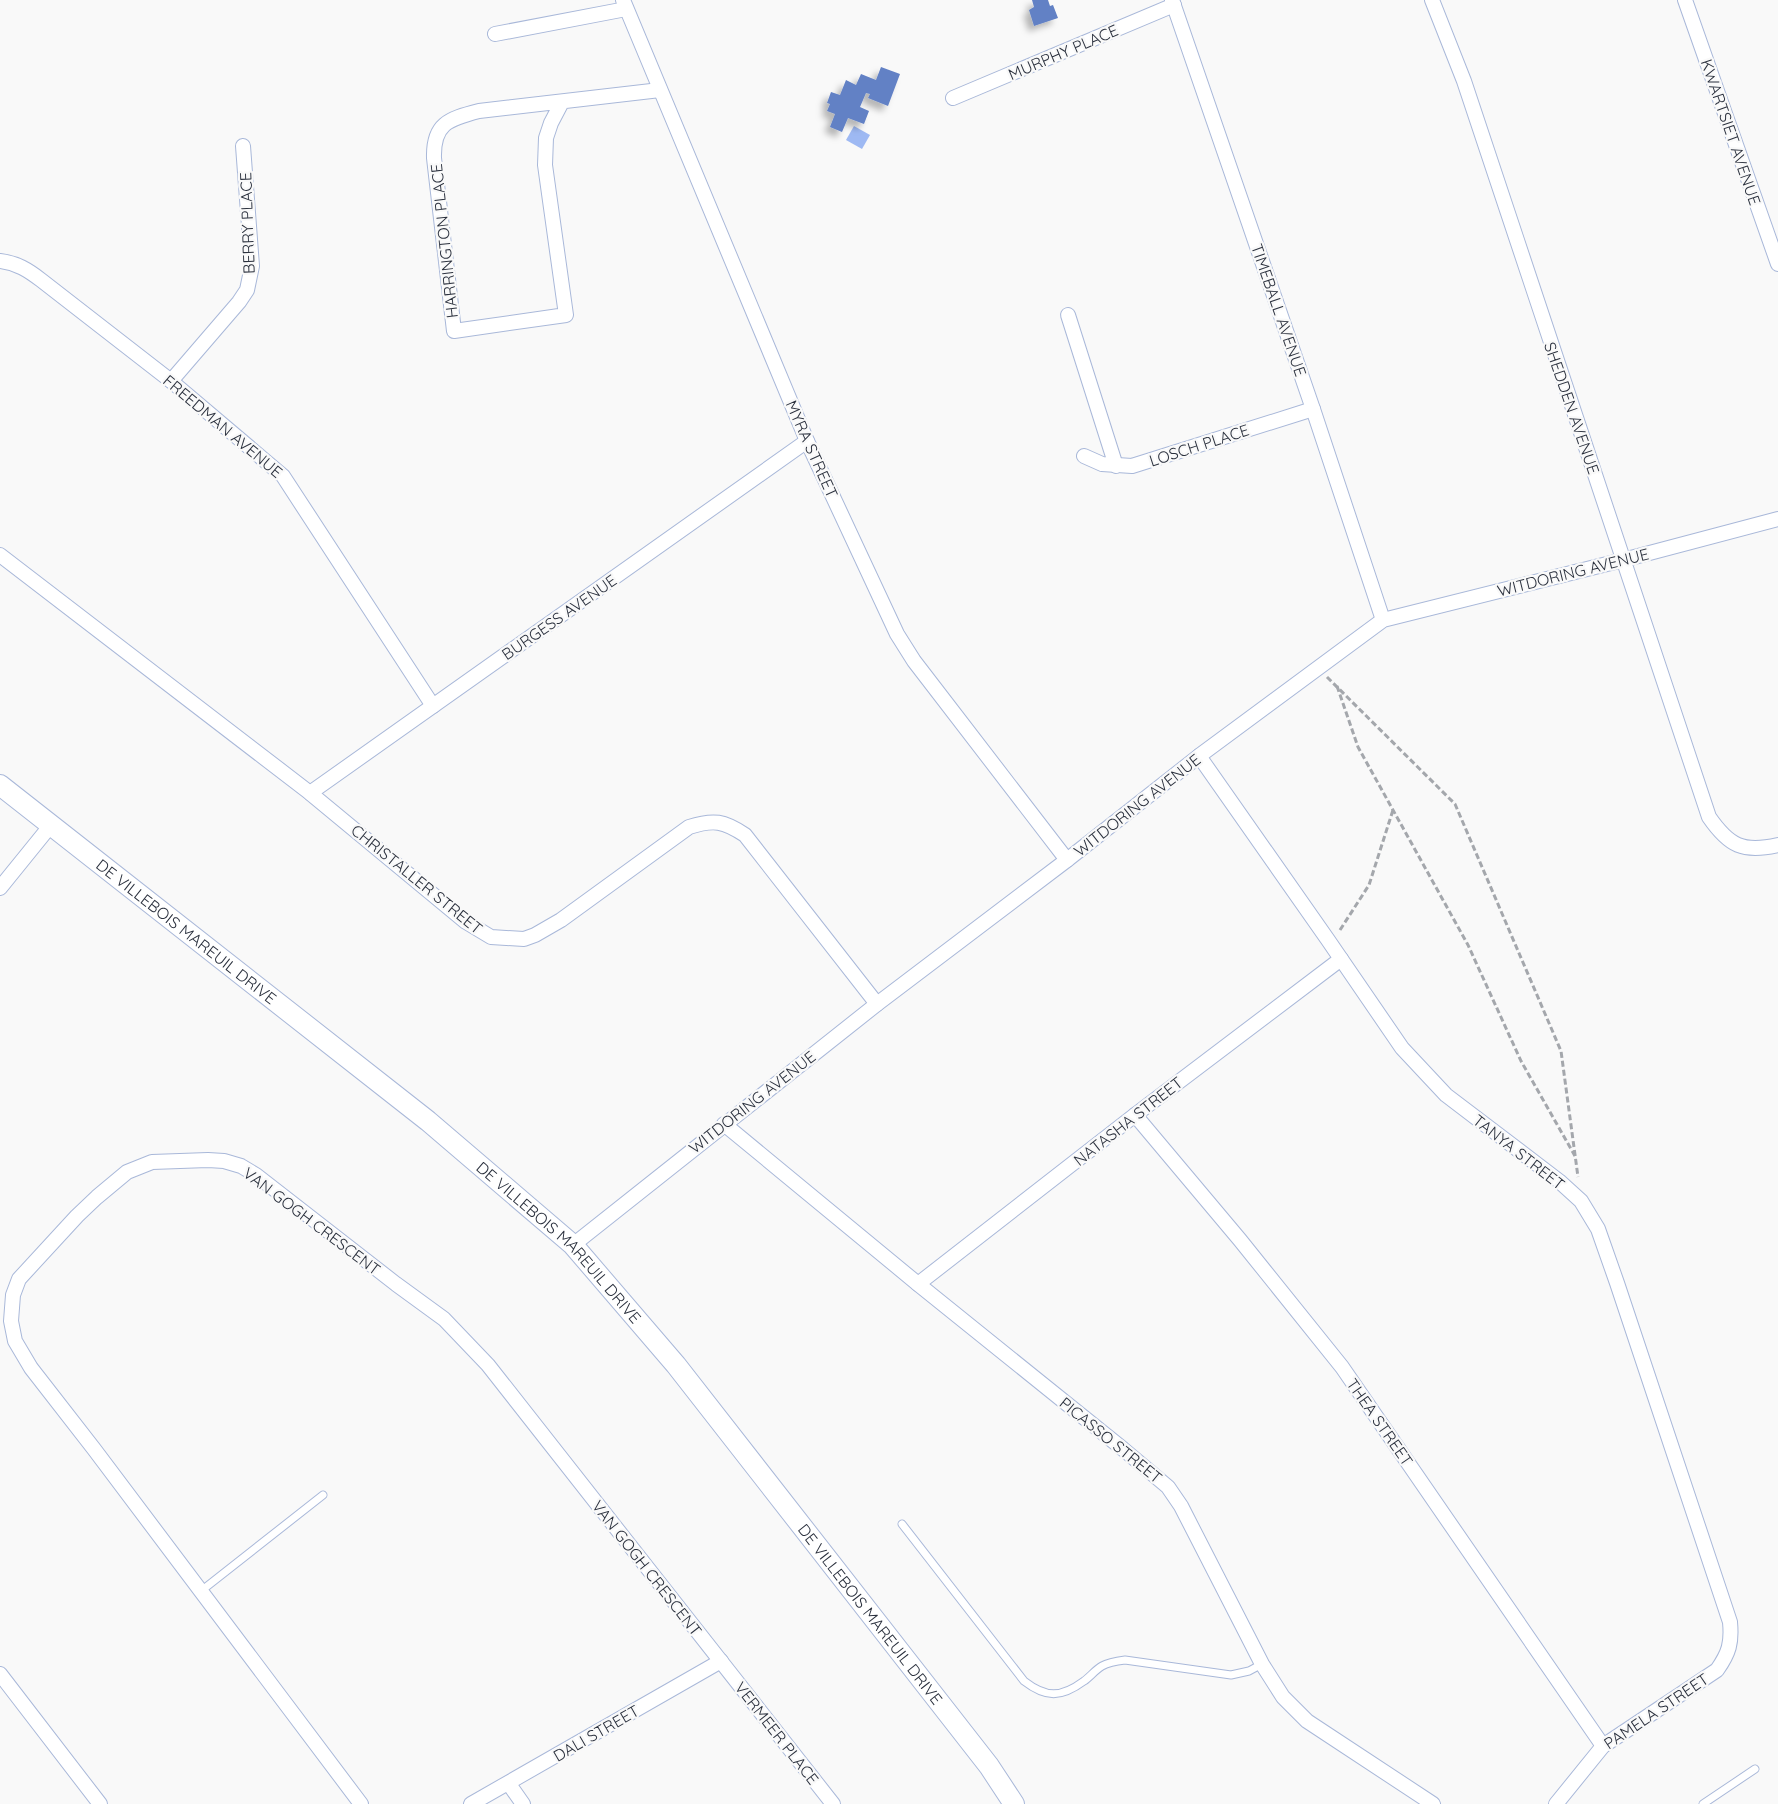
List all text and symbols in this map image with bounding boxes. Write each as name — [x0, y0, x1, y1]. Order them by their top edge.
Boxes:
street label: MURPHY PLACE — [1005, 20, 1121, 84]
street label: KWARTSIET AVENUE — [1697, 56, 1765, 208]
street label: HARRINGTON PLACE — [426, 163, 462, 319]
street label: BERRY PLACE — [235, 172, 259, 274]
street label: TIMEBALL AVENUE — [1247, 241, 1311, 379]
street label: SHEDDEN AVENUE — [1540, 339, 1604, 477]
street label: FREEDMAN AVENUE — [159, 370, 287, 482]
street label: MYRA STREET — [782, 397, 843, 501]
street label: LOSCH PLACE — [1147, 419, 1251, 471]
street label: WITDORING AVENUE — [1495, 543, 1651, 601]
street label: BURGESS AVENUE — [498, 570, 620, 664]
street label: WITDORING AVENUE — [1070, 749, 1204, 861]
street label: CHRISTALLER STREET — [347, 820, 487, 938]
street label: DE VILLEBOIS MAREUIL DRIVE — [92, 854, 281, 1008]
street label: WITDORING AVENUE — [685, 1046, 819, 1158]
street label: NATASHA STREET — [1069, 1072, 1187, 1170]
street label: TANYA STREET — [1469, 1110, 1569, 1194]
street label: DE VILLEBOIS MAREUIL DRIVE — [472, 1157, 646, 1327]
street label: VAN GOGH CRESCENT — [239, 1163, 385, 1279]
street label: THEA STREET — [1342, 1374, 1418, 1470]
street label: PICASSO STREET — [1056, 1393, 1167, 1488]
street label: VAN GOGH CRESCENT — [588, 1496, 706, 1640]
street label: DE VILLEBOIS MAREUIL DRIVE — [794, 1520, 947, 1708]
street label: PAMELA STREET — [1600, 1668, 1712, 1753]
street label: VERMEER PLACE — [731, 1678, 823, 1788]
street label: DALI STREET — [549, 1700, 643, 1766]

